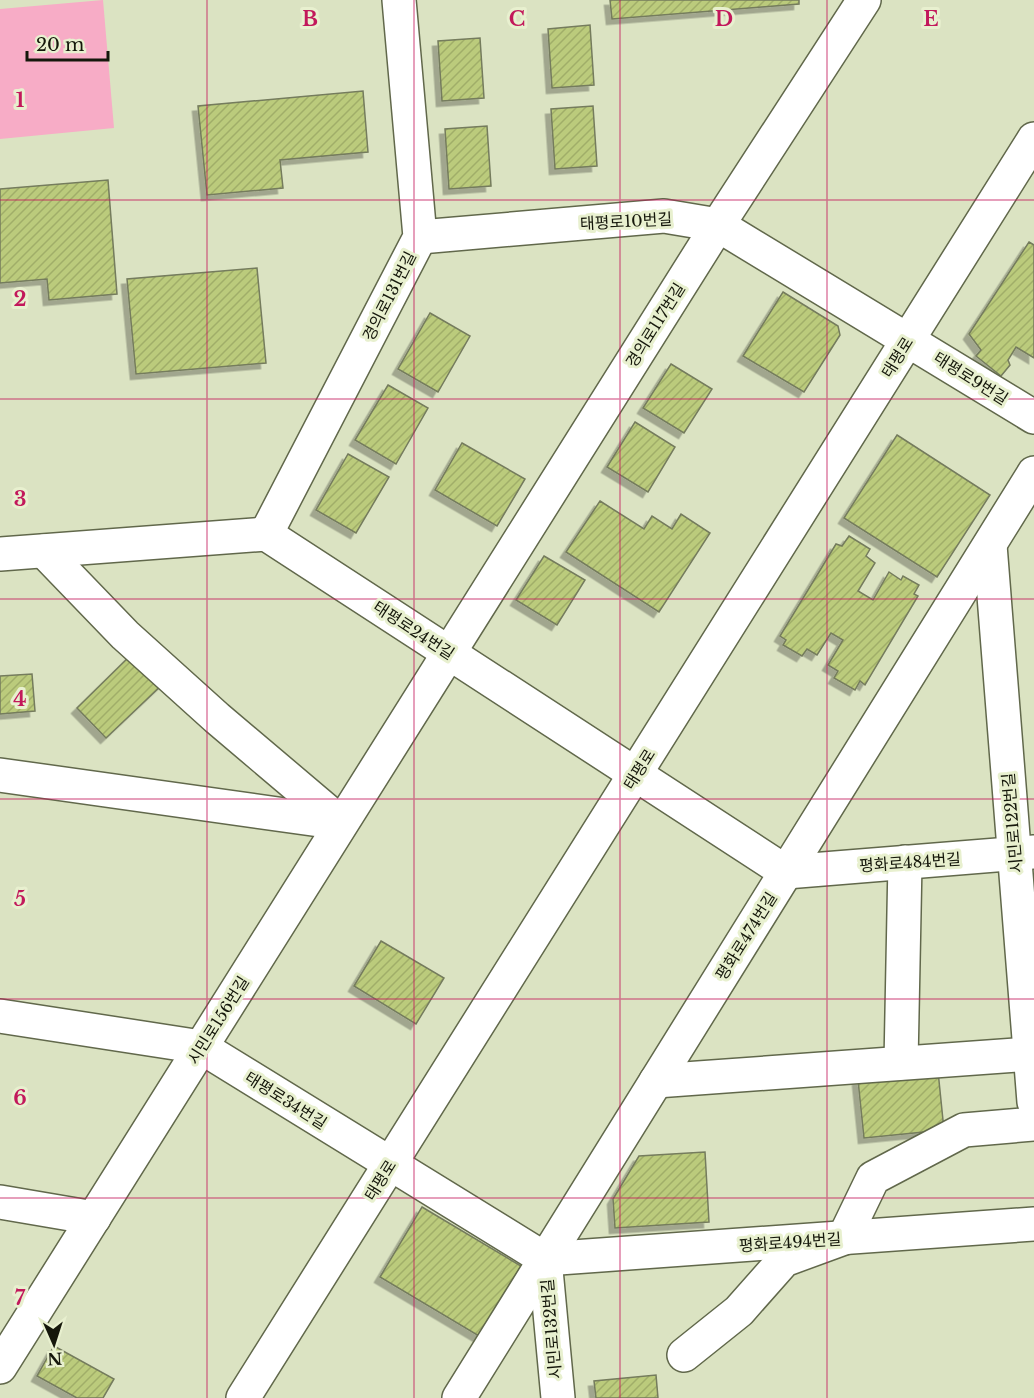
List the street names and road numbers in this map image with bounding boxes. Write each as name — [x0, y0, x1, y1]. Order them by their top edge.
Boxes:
street label: 태평로10번길 — [579, 209, 673, 233]
street label: 경의로131번길 — [358, 248, 420, 344]
street label: 경의로117번길 — [621, 279, 689, 371]
street label: 태평로 — [877, 333, 917, 381]
street label: 태평로9번길 — [930, 347, 1012, 409]
street label: 태평로24번길 — [370, 596, 458, 664]
street label: 태평로 — [619, 745, 659, 793]
street label: 시민로122번길 — [998, 772, 1026, 874]
street label: 평화로484번길 — [858, 848, 962, 876]
street label: 평화로474번길 — [711, 888, 781, 984]
street label: 시민로156번길 — [183, 972, 253, 1068]
street label: 태평로34번길 — [241, 1067, 331, 1133]
street label: 태평로 — [360, 1156, 400, 1204]
street label: 평화로494번길 — [738, 1228, 842, 1256]
street label: 시민로132번길 — [537, 1278, 565, 1380]

